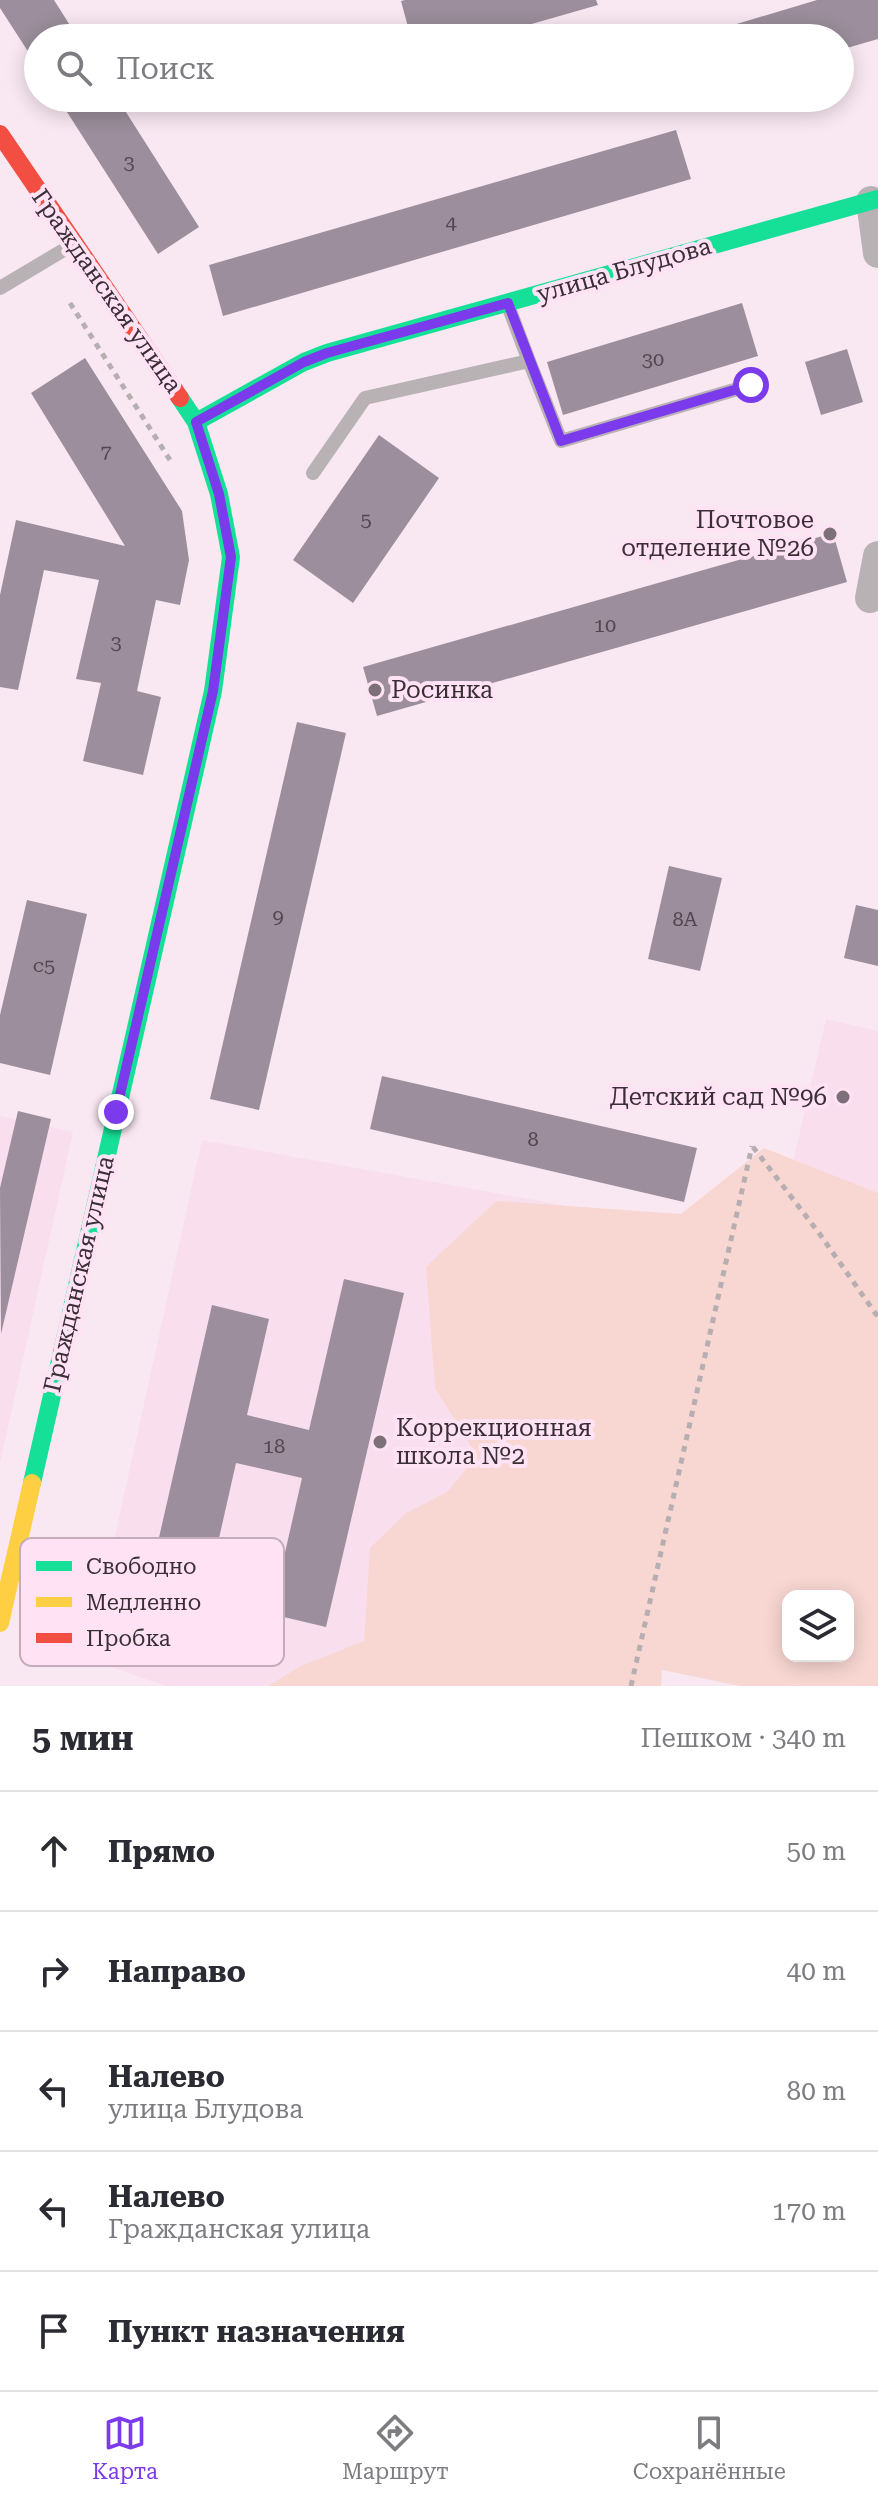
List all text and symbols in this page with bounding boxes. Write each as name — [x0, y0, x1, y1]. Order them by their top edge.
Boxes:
search box — [24, 24, 854, 112]
icon: search — [52, 46, 96, 90]
text: Поиск — [116, 51, 215, 86]
house number: 3 — [123, 150, 135, 174]
street label: Гражданская улица — [26, 184, 188, 398]
house number: 4 — [445, 210, 457, 234]
street label: улица Блудова — [533, 232, 715, 308]
house number: 30 — [642, 347, 664, 371]
route start — [733, 367, 769, 403]
house number: 7 — [100, 440, 112, 464]
place label: Почтовое отделение №26 — [621, 506, 814, 562]
house number: 5 — [360, 507, 372, 531]
marker: Почтовое отделение №26 — [821, 525, 839, 543]
house number: 10 — [594, 613, 616, 637]
house number: 3 — [110, 630, 122, 654]
place label: Росинка — [391, 676, 493, 704]
marker: Росинка — [366, 681, 384, 699]
house number: 9 — [272, 904, 284, 928]
house number: 8А — [672, 907, 698, 931]
house number: с5 — [33, 953, 55, 977]
place label: Детский сад №96 — [610, 1083, 827, 1111]
marker: Детский сад №96 — [834, 1088, 852, 1106]
route end — [98, 1094, 134, 1130]
house number: 8 — [527, 1127, 539, 1151]
street label: Гражданская улица — [38, 1153, 120, 1395]
place label: Коррекционная школа №2 — [396, 1414, 592, 1470]
marker: Коррекционная школа №2 — [371, 1433, 389, 1451]
house number: 18 — [263, 1434, 285, 1458]
legend — [20, 1538, 284, 1666]
text: Свободно — [86, 1554, 197, 1579]
text: Медленно — [86, 1590, 201, 1615]
map controls — [782, 1590, 854, 1662]
button: layers — [782, 1590, 854, 1662]
text: Пробка — [86, 1626, 171, 1651]
text: 5 мин — [32, 1718, 134, 1758]
text: Пешком · 340 m — [640, 1723, 846, 1753]
icon: ahead — [32, 1829, 76, 1873]
text: Прямо — [108, 1834, 215, 1869]
text: 50 m — [787, 1836, 846, 1866]
icon: right — [32, 1949, 76, 1993]
text: Направо — [108, 1954, 246, 1989]
text: 40 m — [787, 1956, 846, 1986]
text: Налево — [108, 2059, 225, 2094]
icon: left — [32, 2069, 76, 2113]
text: 80 m — [787, 2076, 846, 2106]
text: улица Блудова — [108, 2094, 303, 2124]
text: Налево — [108, 2179, 225, 2214]
icon: left — [32, 2189, 76, 2233]
text: 170 m — [772, 2196, 846, 2226]
text: Гражданская улица — [108, 2214, 370, 2244]
icon: arrive — [32, 2309, 76, 2353]
text: Пункт назначения — [108, 2314, 405, 2349]
tab: Карта — [92, 2411, 158, 2484]
tab: Маршрут — [342, 2411, 449, 2484]
tab: Сохранённые — [633, 2411, 786, 2484]

